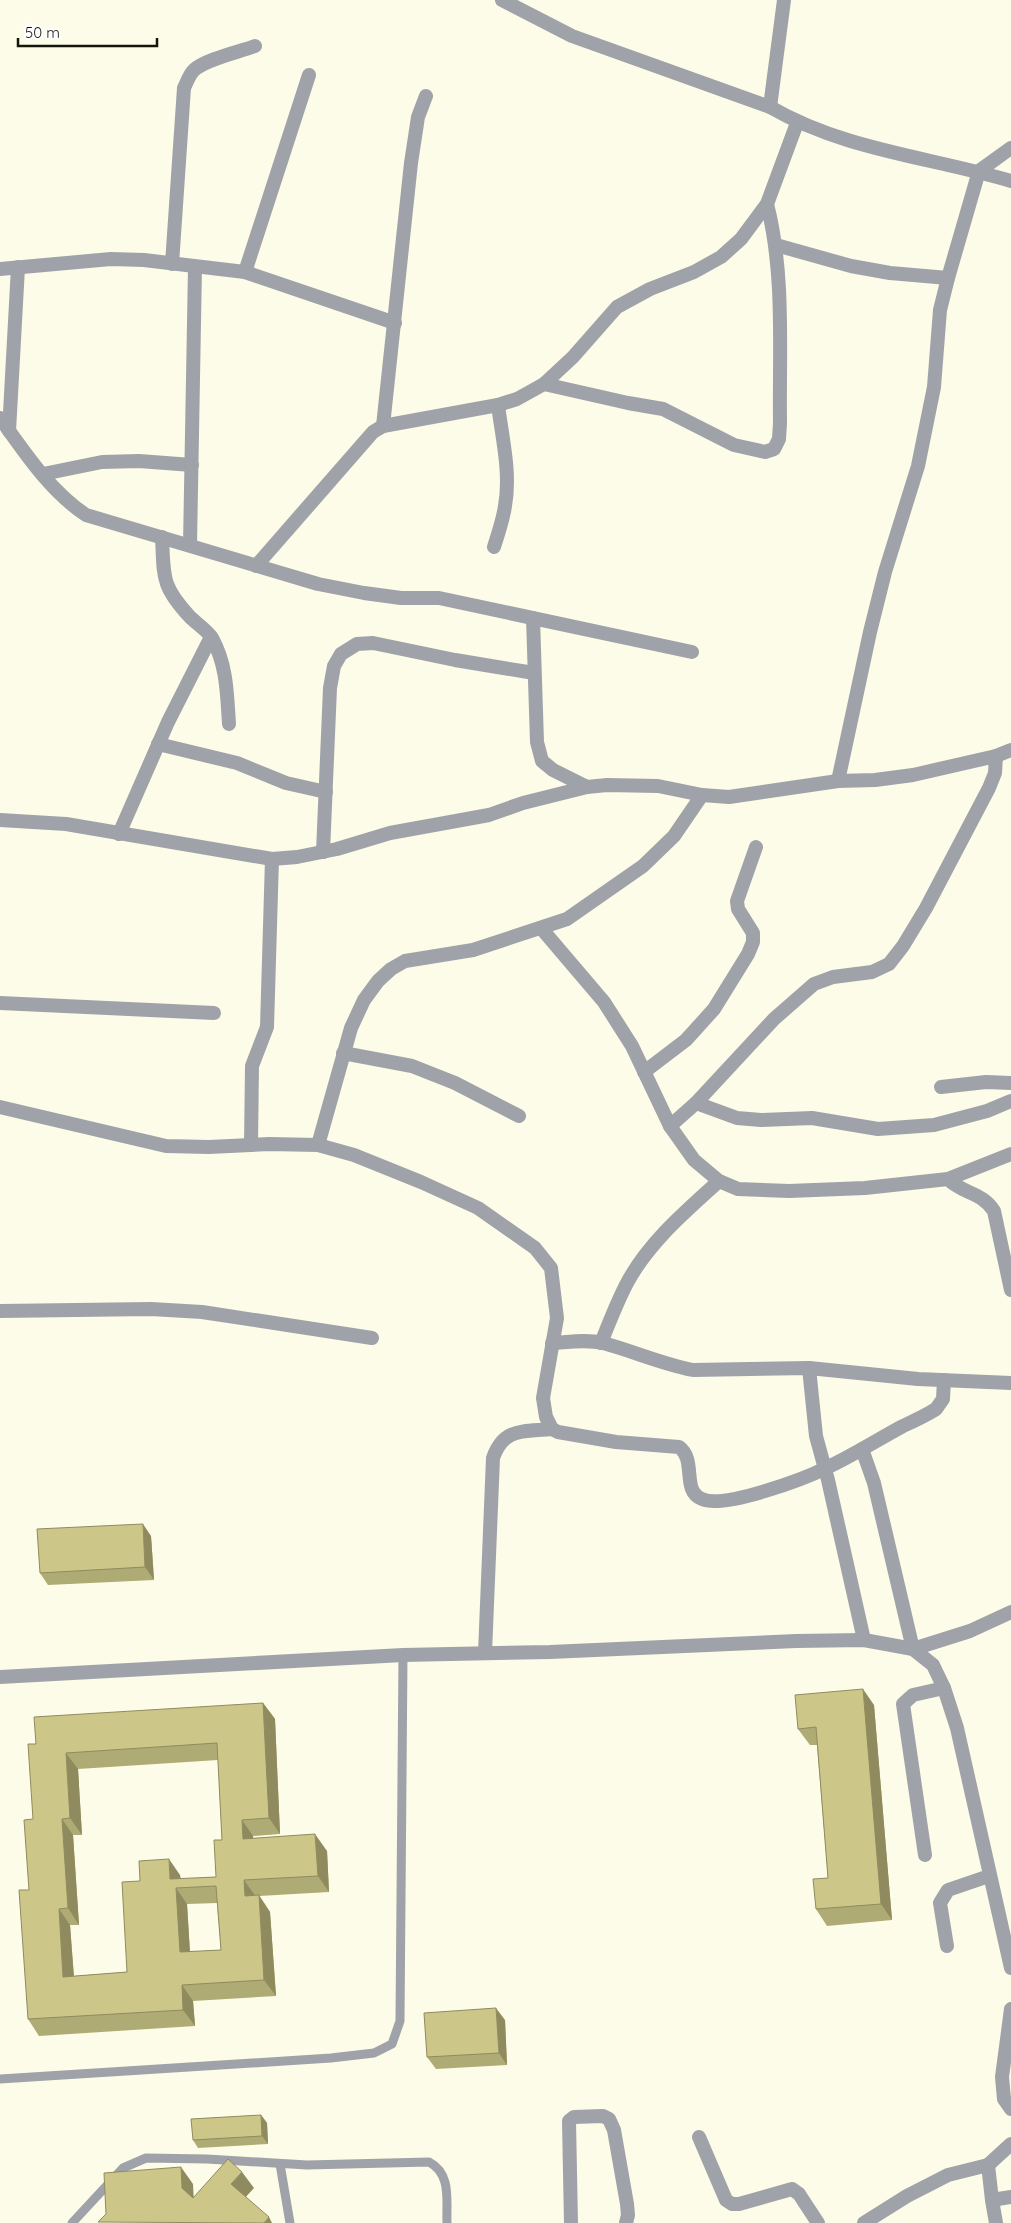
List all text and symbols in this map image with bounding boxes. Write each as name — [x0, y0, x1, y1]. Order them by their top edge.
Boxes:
scale bar — [18, 15, 156, 47]
text: 50 m — [25, 23, 60, 42]

